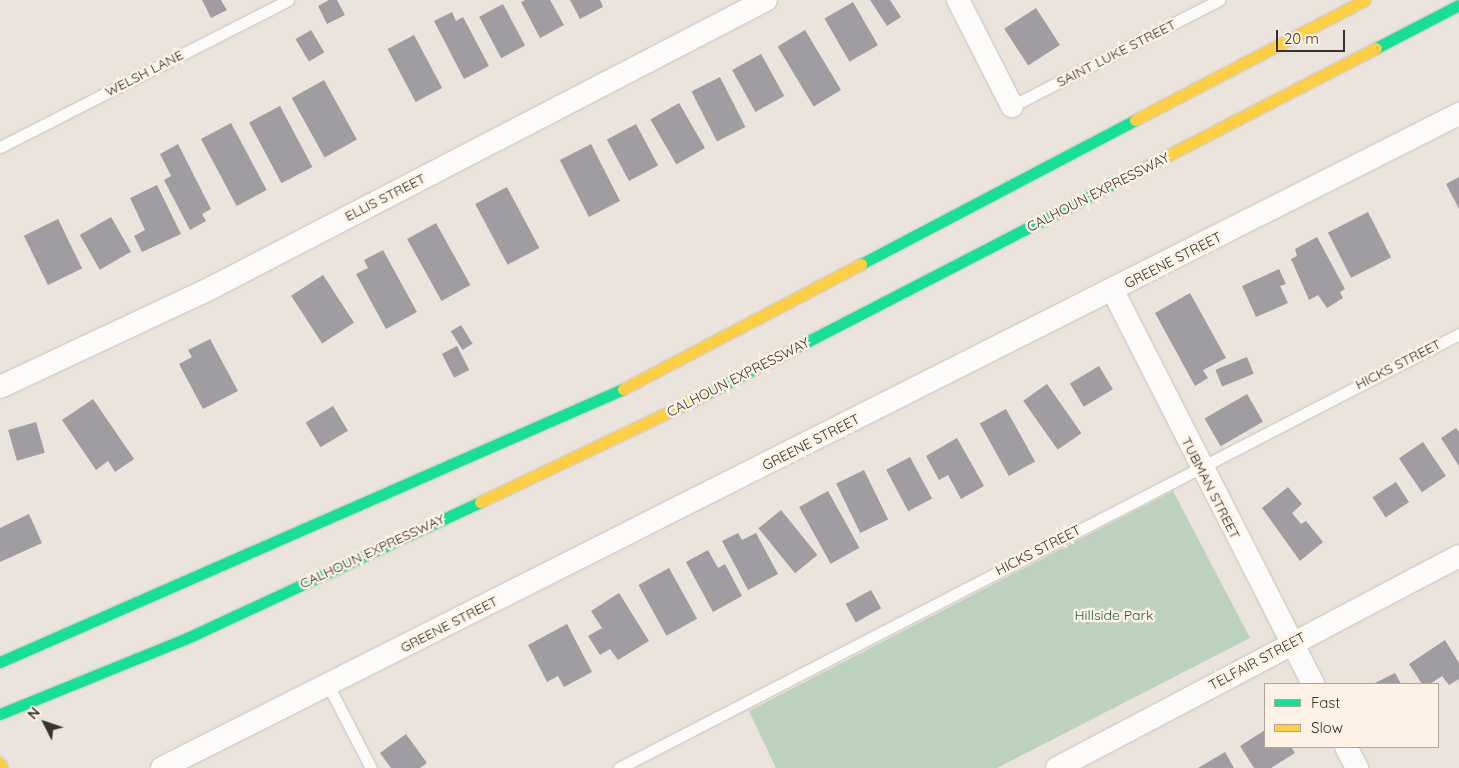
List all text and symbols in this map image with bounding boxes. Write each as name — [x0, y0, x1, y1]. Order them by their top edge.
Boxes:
street label: SAINT LUKE STREET — [1054, 16, 1178, 90]
scale bar — [1279, 20, 1348, 52]
text: 20 m — [1284, 29, 1319, 48]
street label: WELSH LANE — [102, 46, 186, 100]
street label: CALHOUN EXPRESSWAY — [1024, 149, 1172, 235]
street label: ELLIS STREET — [342, 170, 428, 224]
street label: GREENE STREET — [1121, 228, 1225, 292]
street label: CALHOUN EXPRESSWAY — [664, 334, 812, 420]
street label: HICKS STREET — [1352, 335, 1444, 393]
street label: GREENE STREET — [759, 410, 863, 474]
street label: TUBMAN STREET — [1178, 434, 1244, 542]
street label: CALHOUN EXPRESSWAY — [297, 510, 447, 592]
street label: HICKS STREET — [992, 521, 1084, 579]
street label: GREENE STREET — [397, 592, 501, 656]
park label: Hillside Park — [1075, 607, 1153, 623]
street label: TELFAIR STREET — [1206, 628, 1308, 694]
legend — [1264, 683, 1439, 748]
text: Fast — [1311, 693, 1340, 712]
north arrow — [20, 698, 70, 748]
text: N — [24, 703, 44, 723]
text: Slow — [1311, 718, 1343, 737]

